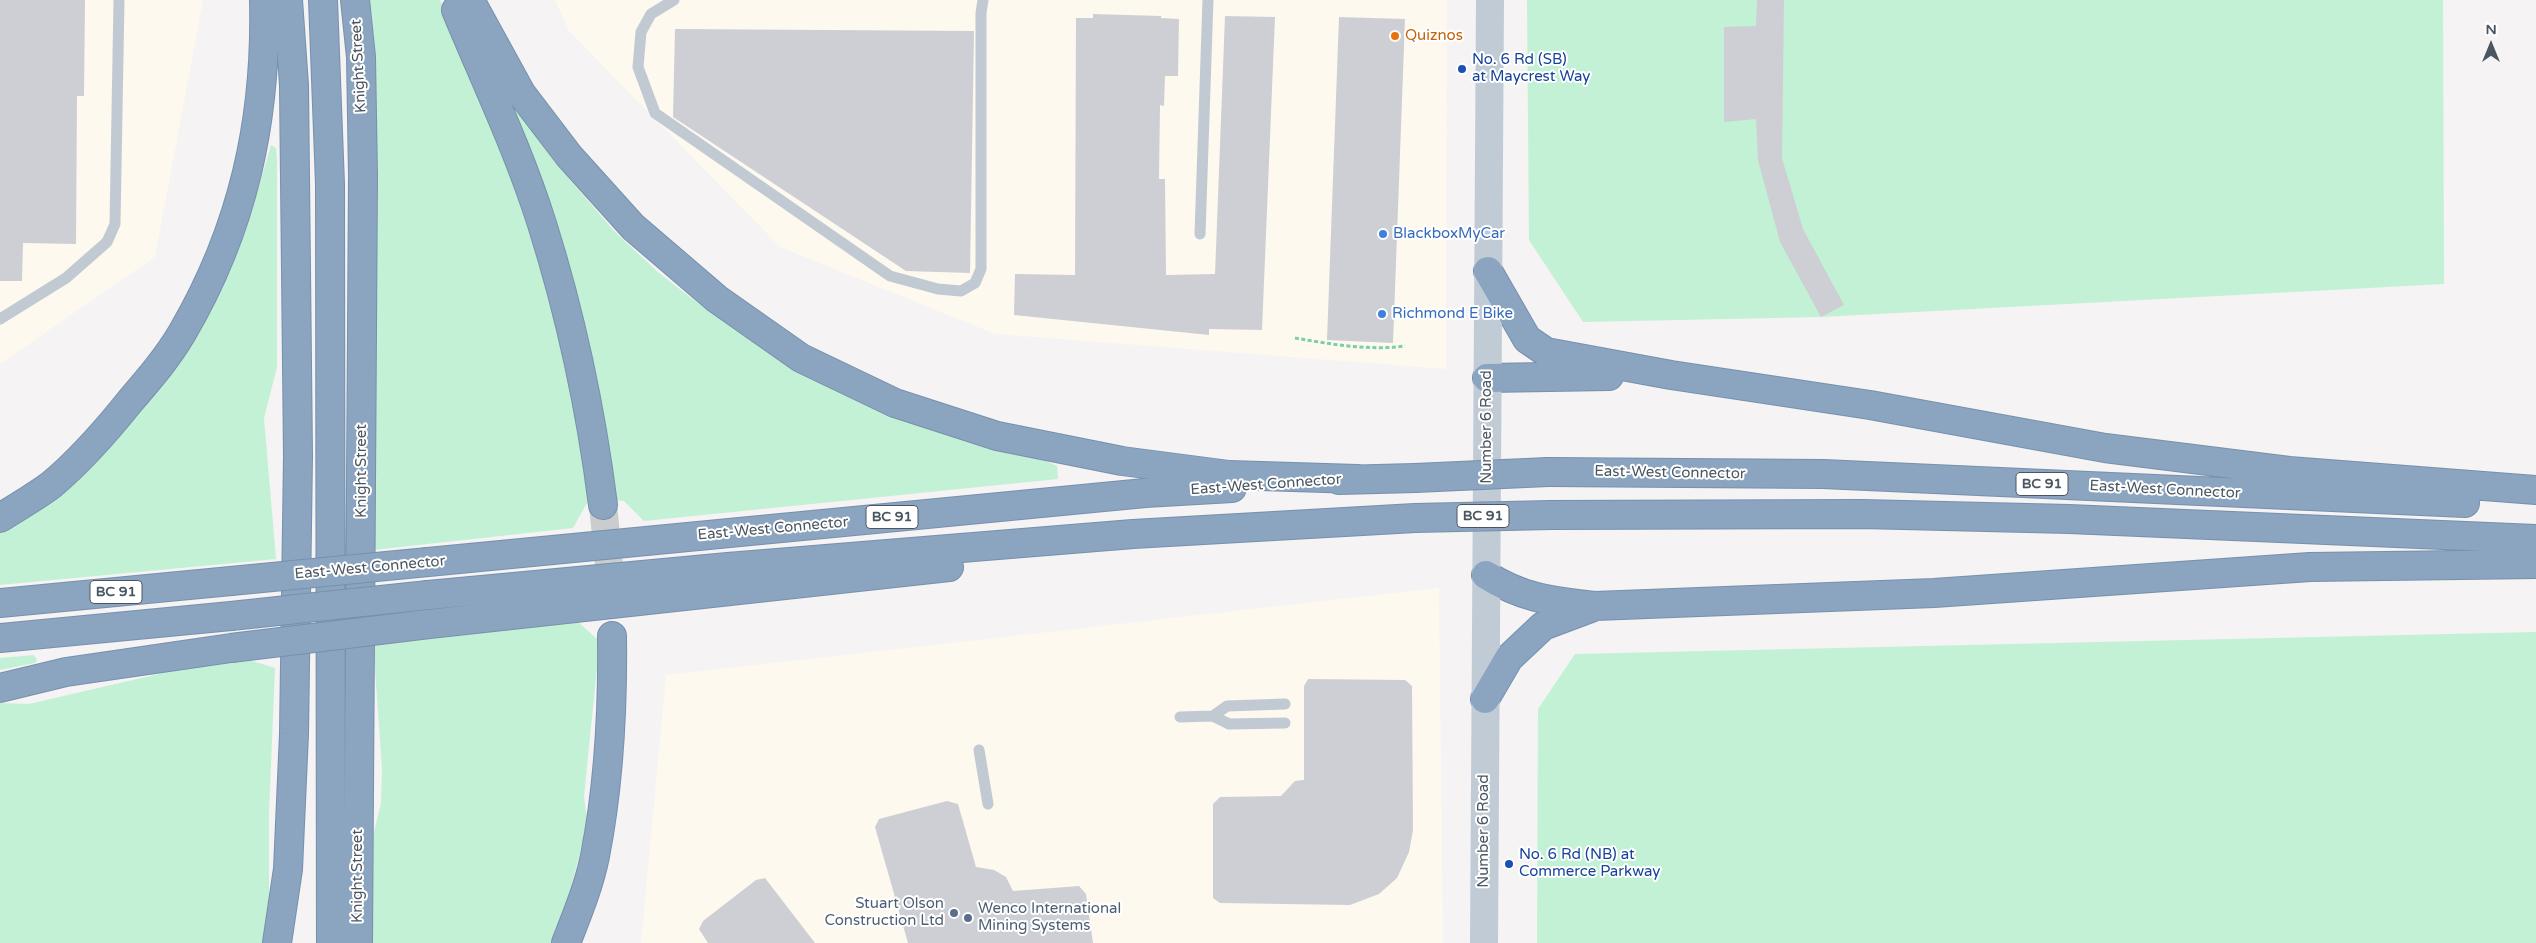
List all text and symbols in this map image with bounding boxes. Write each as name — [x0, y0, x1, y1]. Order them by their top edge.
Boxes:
street label: Knight Street — [348, 19, 370, 113]
north arrow — [2466, 20, 2516, 70]
text: N — [2485, 21, 2497, 38]
place label: Quiznos — [1405, 27, 1463, 45]
marker: Quiznos — [1389, 30, 1401, 42]
place label: No. 6 Rd (SB) at Maycrest Way — [1472, 51, 1590, 86]
marker: No. 6 Rd (SB) at Maycrest Way — [1456, 63, 1468, 75]
place label: BlackboxMyCar — [1393, 225, 1505, 243]
marker: BlackboxMyCar — [1377, 228, 1389, 240]
place label: Richmond E Bike — [1392, 305, 1513, 323]
marker: Richmond E Bike — [1376, 308, 1388, 320]
street label: Number 6 Road — [1478, 370, 1496, 484]
street label: Knight Street — [353, 424, 371, 518]
street label: East-West Connector — [1594, 463, 1746, 483]
street label: East-West Connector — [1190, 471, 1342, 499]
road number: BC 91 — [2016, 472, 2068, 496]
street label: East-West Connector — [2089, 477, 2241, 503]
road number: BC 91 — [1457, 504, 1509, 528]
road number: BC 91 — [866, 506, 918, 528]
street label: East-West Connector — [697, 513, 849, 545]
street label: East-West Connector — [294, 552, 446, 584]
road number: BC 91 — [90, 580, 142, 604]
street label: Number 6 Road — [1475, 774, 1493, 888]
street label: Knight Street — [349, 829, 367, 923]
place label: No. 6 Rd (NB) at Commerce Parkway — [1519, 846, 1660, 881]
marker: No. 6 Rd (NB) at Commerce Parkway — [1503, 858, 1515, 870]
place label: Stuart Olson Construction Ltd — [824, 895, 944, 930]
place label: Wenco International Mining Systems — [978, 900, 1121, 935]
marker: Stuart Olson Construction Ltd — [948, 907, 960, 919]
marker: Wenco International Mining Systems — [962, 912, 974, 924]

